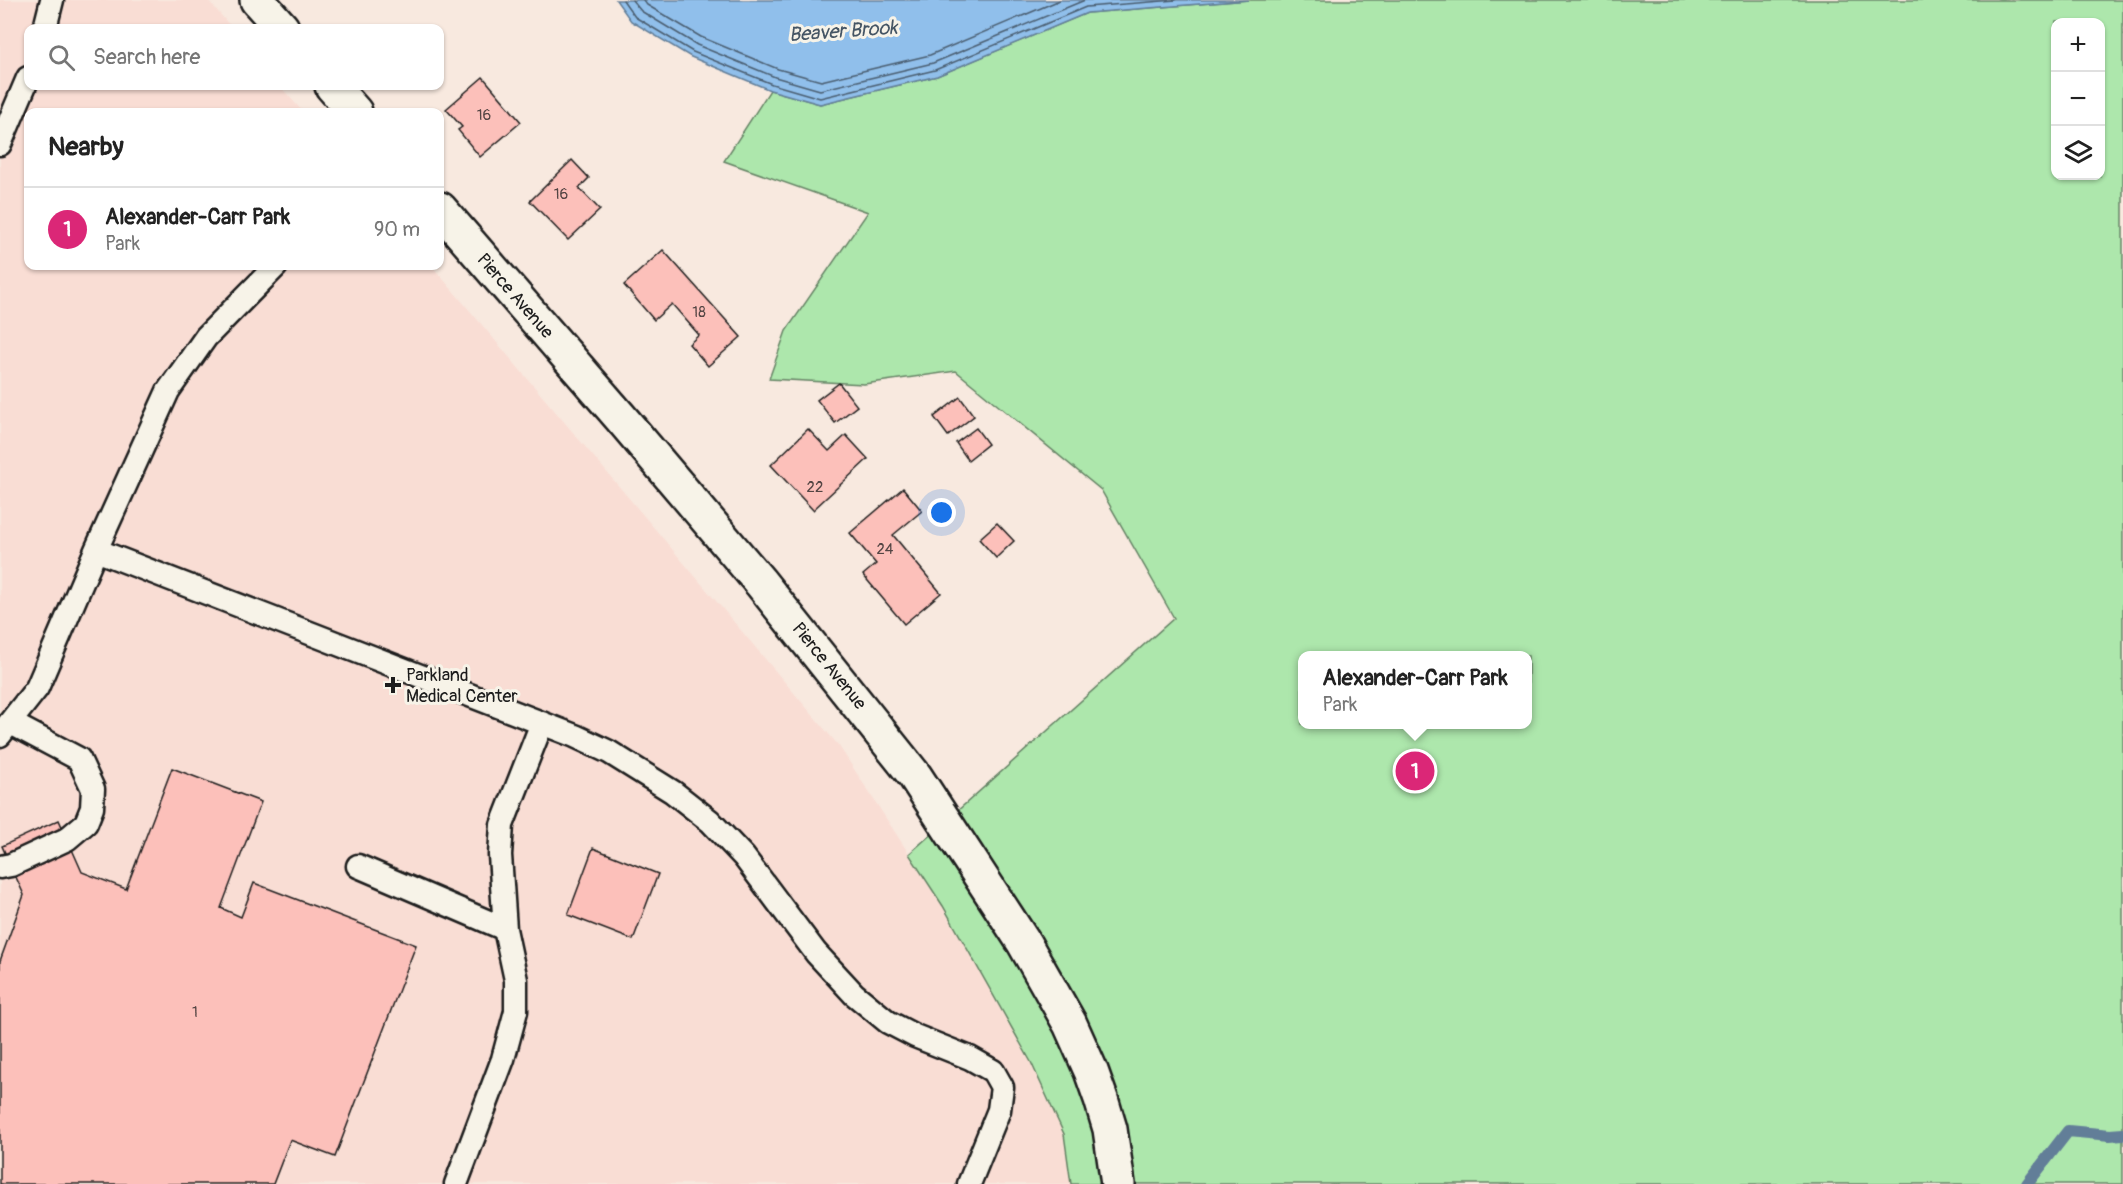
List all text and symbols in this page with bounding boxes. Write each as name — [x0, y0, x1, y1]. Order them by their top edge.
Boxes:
water label: Beaver Brook — [788, 15, 900, 47]
map controls — [2051, 18, 2105, 180]
button: + — [2051, 18, 2105, 72]
search box — [24, 24, 444, 90]
icon: search — [45, 41, 78, 74]
text: Search here — [93, 43, 200, 71]
button: − — [2051, 72, 2105, 126]
house number: 16 — [477, 106, 491, 125]
button: layers — [2051, 126, 2105, 180]
text: Nearby — [48, 131, 124, 163]
house number: 16 — [554, 185, 568, 204]
text: Alexander-Carr Park — [105, 203, 290, 231]
text: 1 — [64, 217, 71, 242]
text: 90 m — [374, 217, 420, 242]
text: Park — [105, 231, 140, 256]
street label: Pierce Avenue — [472, 249, 558, 344]
house number: 18 — [692, 303, 706, 322]
house number: 22 — [807, 478, 823, 497]
your location — [927, 498, 956, 527]
house number: 24 — [876, 540, 894, 559]
street label: Pierce Avenue — [787, 618, 871, 714]
popup — [1298, 651, 1532, 729]
place label: Parkland Medical Center — [406, 664, 518, 708]
text: Alexander-Carr Park — [1322, 664, 1508, 692]
marker: Parkland Medical Center — [384, 676, 402, 694]
text: Park — [1322, 692, 1357, 717]
pin: 1 — [1396, 748, 1434, 794]
house number: 1 — [192, 1003, 198, 1022]

